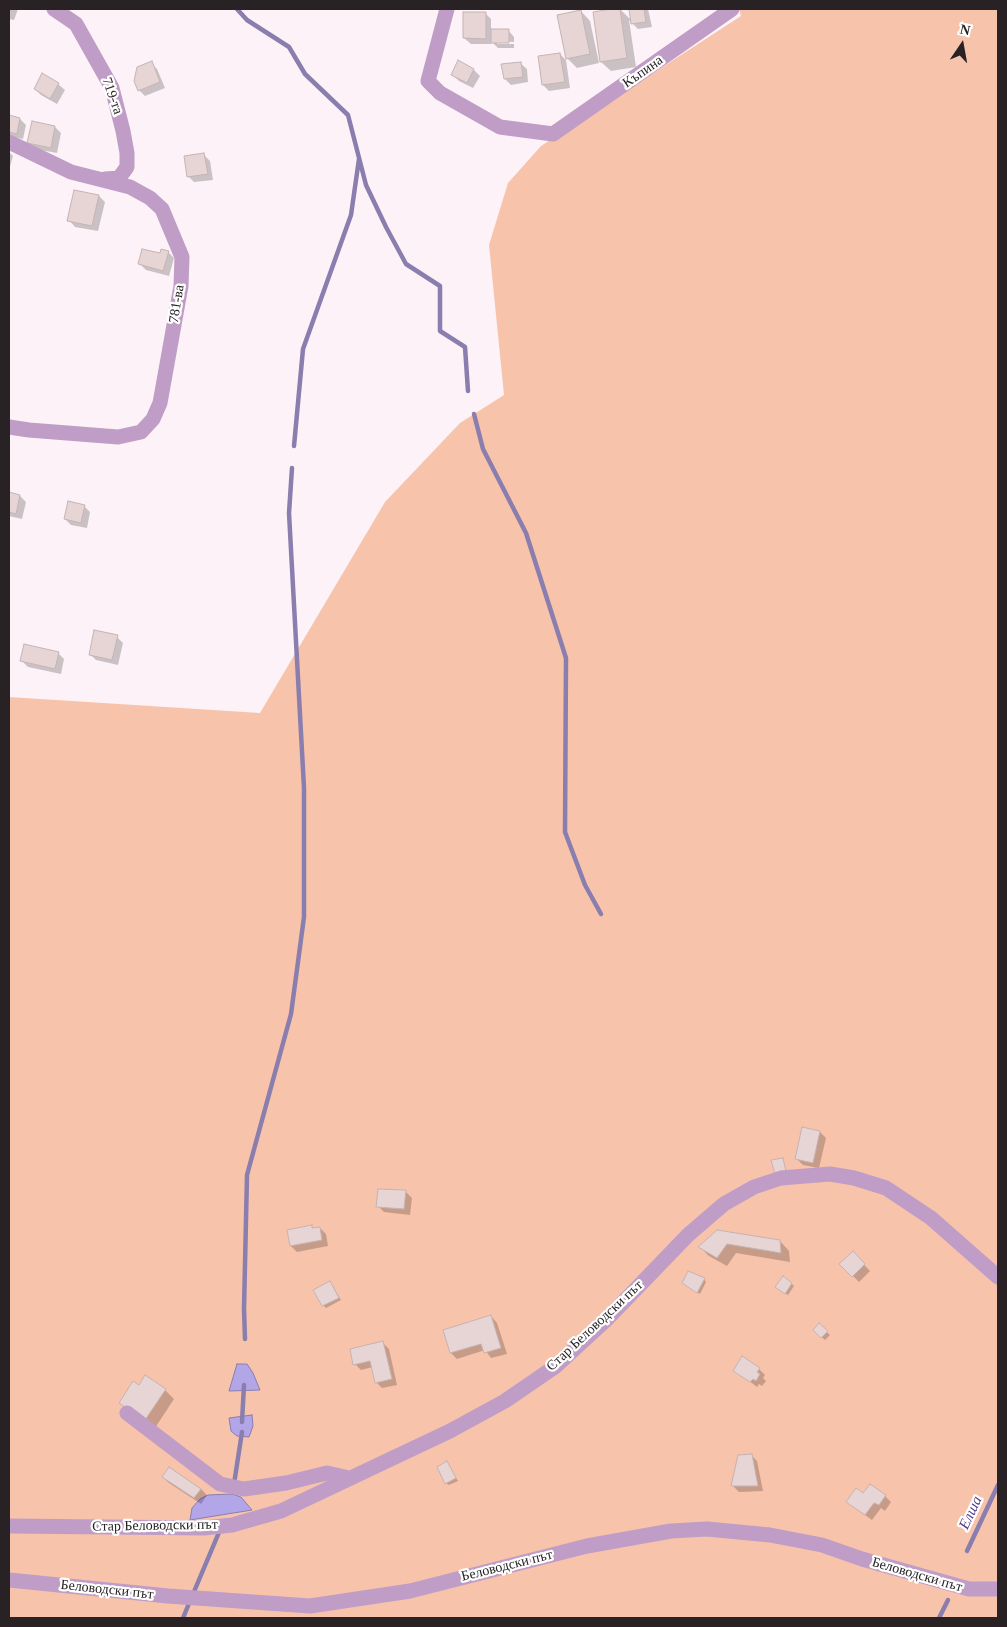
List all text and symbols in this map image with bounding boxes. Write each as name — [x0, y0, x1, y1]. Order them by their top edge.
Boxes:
north arrow — [937, 20, 987, 70]
text: N — [959, 21, 972, 38]
street label: Къпина — [620, 52, 666, 92]
street label: 719-та — [98, 75, 126, 117]
street label: 781-ва — [166, 284, 188, 324]
street label: Стар Беловодски път — [543, 1277, 647, 1375]
water label: Елша — [956, 1494, 986, 1532]
street label: Стар Беловодски път — [92, 1517, 218, 1535]
street label: Беловодски път — [460, 1547, 554, 1585]
street label: Беловодски път — [870, 1554, 964, 1596]
street label: Беловодски път — [60, 1577, 154, 1603]

